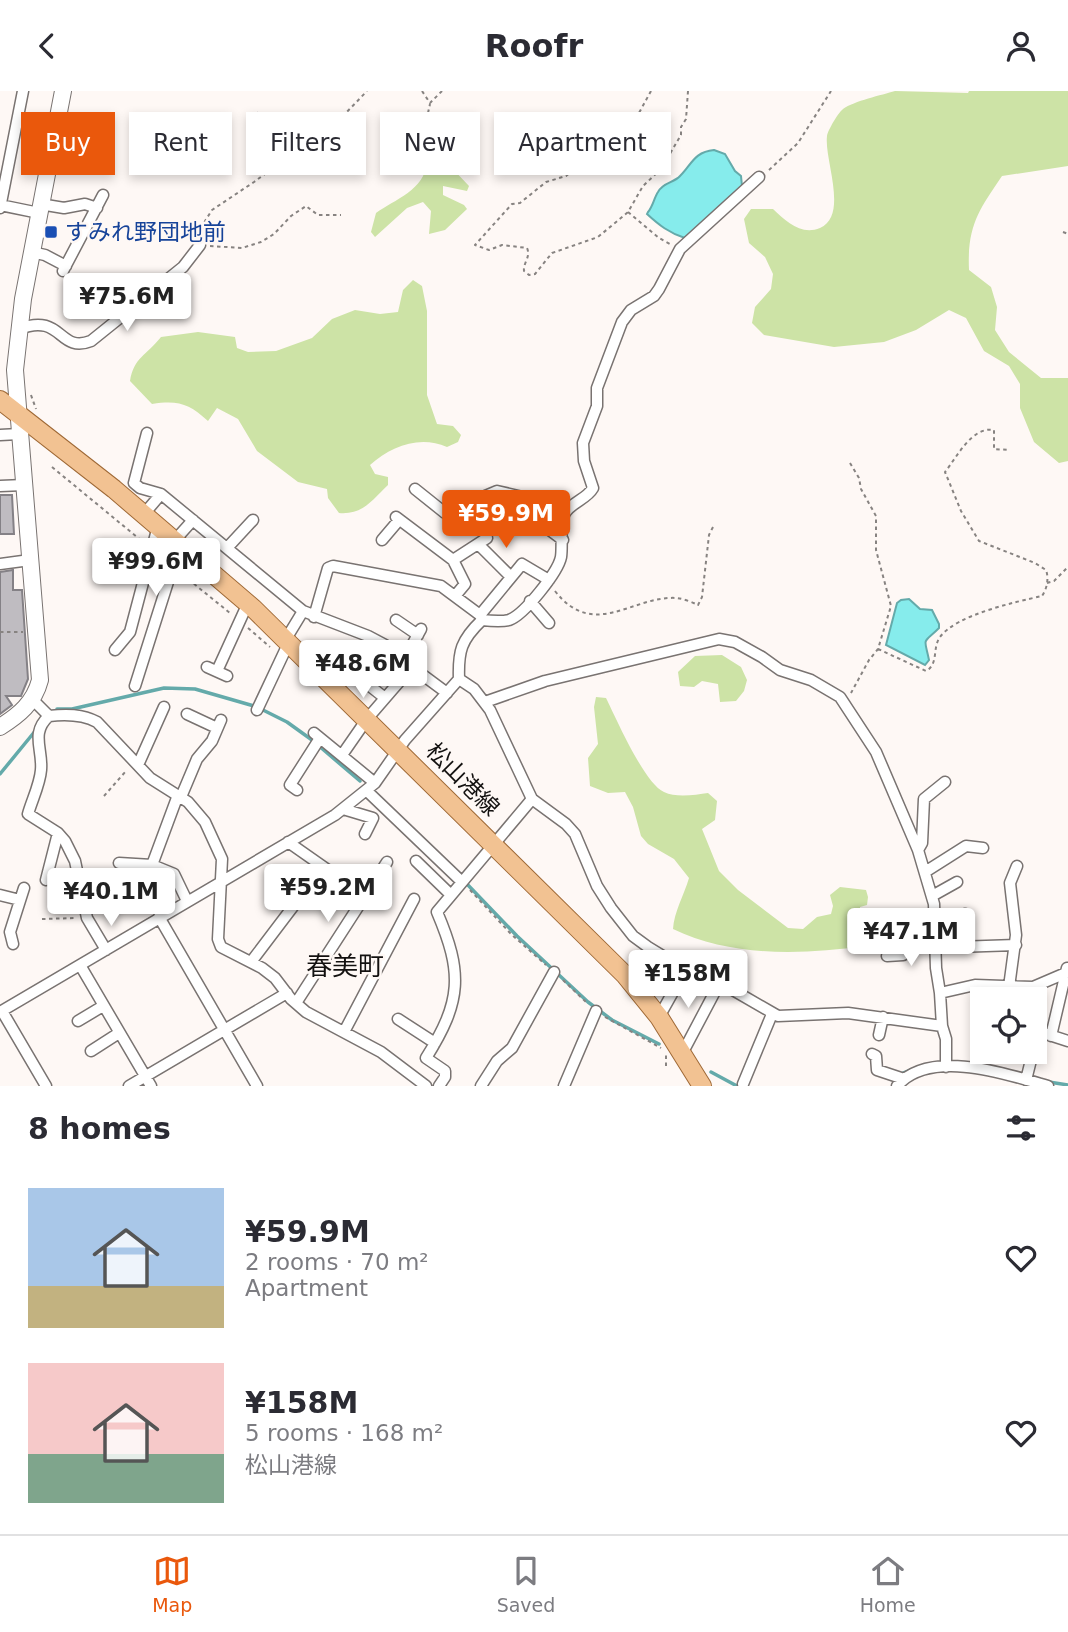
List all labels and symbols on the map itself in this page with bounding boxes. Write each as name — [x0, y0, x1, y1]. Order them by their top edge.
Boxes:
place label: すみれ野団地前 — [65, 219, 226, 245]
marker: すみれ野団地前 — [43, 224, 59, 240]
pin: ¥75.6M — [70, 273, 184, 333]
pin: ¥59.9M — [449, 491, 563, 550]
pin: ¥99.6M — [99, 539, 213, 598]
pin: ¥48.6M — [306, 641, 420, 700]
street label: 松山港線 — [421, 737, 505, 821]
pin: ¥59.2M — [271, 865, 385, 924]
pin: ¥40.1M — [54, 869, 168, 928]
pin: ¥47.1M — [854, 909, 968, 968]
district label: 春美町 — [306, 951, 384, 981]
pin: ¥158M — [639, 951, 737, 1010]

